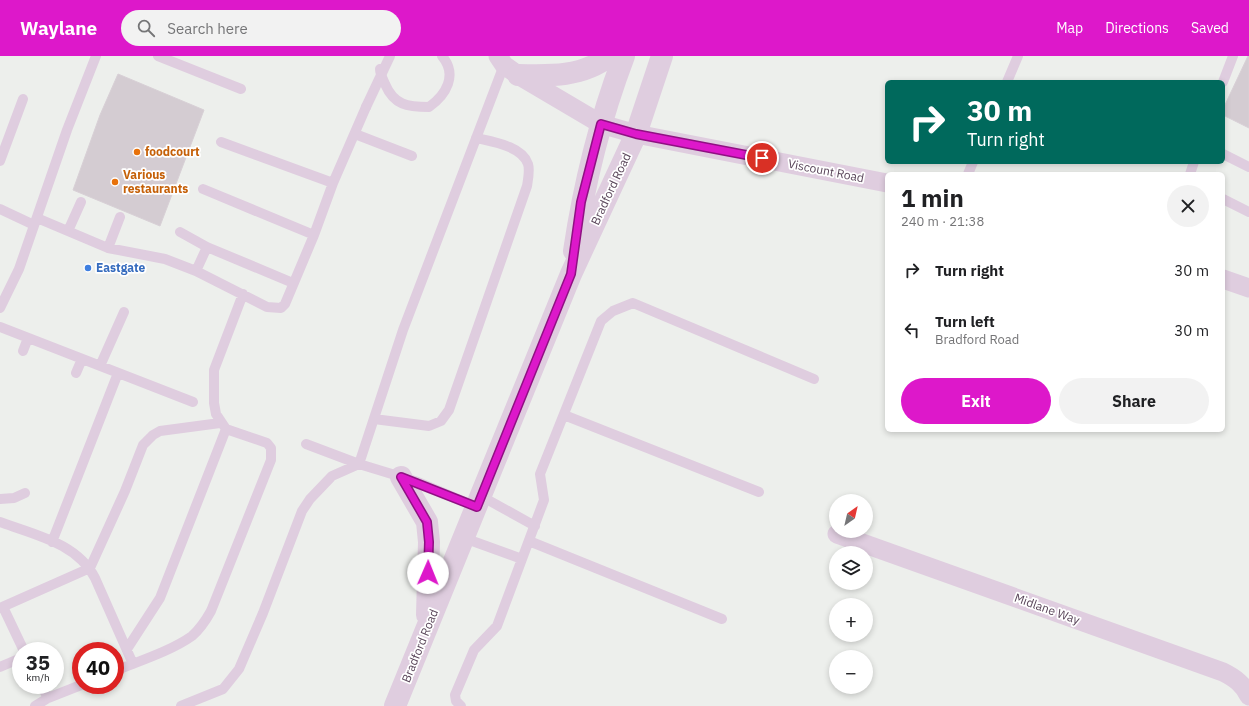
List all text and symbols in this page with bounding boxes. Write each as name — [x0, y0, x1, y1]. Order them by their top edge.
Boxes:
search box — [121, 10, 401, 46]
text: Waylane — [20, 16, 97, 40]
icon: search — [135, 17, 157, 39]
text: Search here — [167, 19, 248, 38]
text: Map — [1056, 19, 1083, 37]
text: Directions — [1105, 19, 1169, 37]
text: Saved — [1191, 19, 1229, 37]
text: 30 m — [967, 92, 1032, 129]
icon: right — [901, 96, 953, 148]
text: Turn right — [967, 128, 1045, 151]
pin — [745, 141, 779, 175]
place label: foodcourt — [145, 144, 200, 159]
marker: foodcourt — [132, 147, 142, 157]
icon: arrive — [751, 147, 773, 169]
street label: Bradford Road — [587, 150, 634, 227]
street label: Viscount Road — [787, 156, 865, 185]
place label: Various restaurants — [123, 167, 188, 196]
marker: Various restaurants — [110, 177, 120, 187]
text: 1 min — [901, 182, 964, 214]
button: close — [1167, 185, 1209, 227]
text: 240 m · 21:38 — [901, 213, 984, 230]
icon: right — [901, 259, 923, 281]
place label: Eastgate — [96, 260, 146, 275]
text: Turn right — [935, 261, 1004, 280]
text: 30 m — [1174, 261, 1209, 280]
marker: Eastgate — [83, 263, 93, 273]
text: Turn left — [935, 312, 995, 331]
icon: left — [901, 319, 923, 341]
text: 30 m — [1174, 321, 1209, 340]
text: Bradford Road — [935, 331, 1019, 348]
button: Exit — [901, 378, 1051, 424]
button: Share — [1059, 378, 1209, 424]
north arrow — [829, 494, 873, 538]
map controls — [829, 494, 873, 694]
button: layers — [829, 546, 873, 590]
position arrow — [407, 552, 449, 594]
street label: Midlane Way — [1012, 590, 1082, 627]
button: + — [829, 598, 873, 642]
street label: Bradford Road — [398, 607, 441, 685]
speed limit sign: 40 — [72, 642, 124, 694]
text: 35 — [26, 649, 50, 676]
button: − — [829, 650, 873, 694]
text: km/h — [26, 671, 50, 684]

